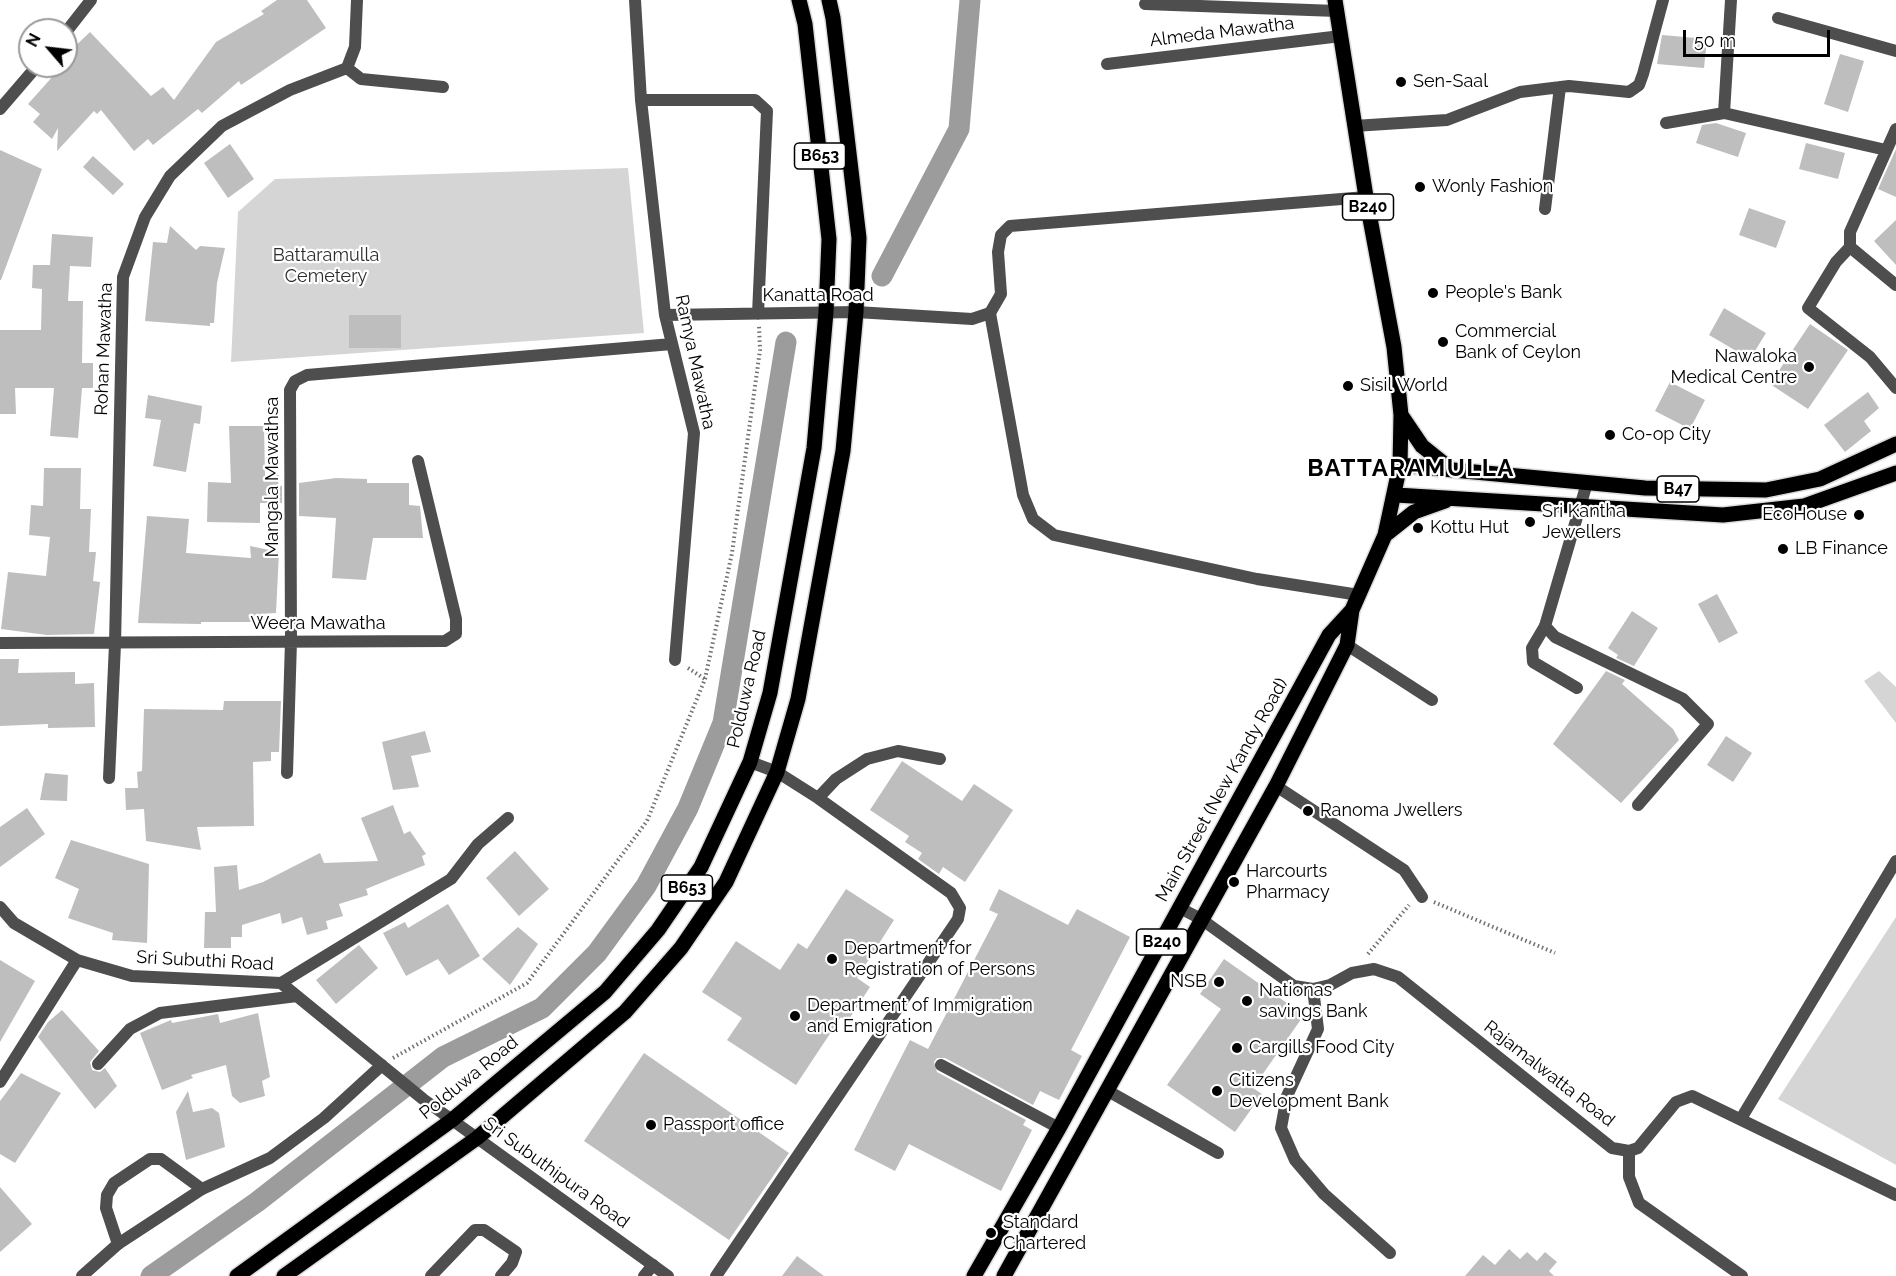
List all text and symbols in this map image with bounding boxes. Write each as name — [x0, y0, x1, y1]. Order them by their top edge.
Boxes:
street label: Almeda Mawatha — [1148, 12, 1296, 52]
north arrow — [18, 18, 78, 78]
scale bar — [1686, 18, 1833, 56]
text: N — [22, 30, 45, 50]
text: 50 m — [1694, 30, 1736, 51]
place label: Sen-Saal — [1413, 71, 1488, 93]
marker: Sen-Saal — [1394, 75, 1408, 89]
road number: B653 — [794, 143, 846, 169]
place label: Wonly Fashion — [1432, 176, 1553, 198]
marker: Wonly Fashion — [1413, 180, 1427, 194]
road number: B240 — [1342, 194, 1394, 220]
park label: Battaramulla Cemetery — [273, 245, 379, 288]
street label: Rohan Mawatha — [91, 282, 117, 416]
place label: People's Bank — [1445, 282, 1562, 304]
street label: Kanatta Road — [762, 285, 874, 307]
marker: People's Bank — [1426, 286, 1440, 300]
street label: Ramya Mawatha — [670, 293, 720, 431]
place label: Commercial Bank of Ceylon — [1455, 321, 1581, 364]
marker: Commercial Bank of Ceylon — [1436, 335, 1450, 349]
place label: Nawaloka Medical Centre — [1671, 346, 1797, 388]
marker: Nawaloka Medical Centre — [1802, 360, 1816, 374]
place label: Sisil World — [1360, 375, 1448, 397]
marker: Sisil World — [1341, 379, 1355, 393]
street label: Mangala Mawathsa — [262, 397, 284, 557]
place label: Co-op City — [1622, 424, 1711, 446]
marker: Co-op City — [1603, 428, 1617, 442]
district label: BATTARAMULLA — [1307, 455, 1515, 483]
road number: B47 — [1657, 476, 1699, 502]
place label: Sri Kantha Jewellers — [1542, 501, 1626, 544]
place label: EcoHouse — [1762, 504, 1847, 526]
marker: EcoHouse — [1852, 508, 1866, 522]
marker: Sri Kantha Jewellers — [1523, 515, 1537, 529]
place label: Kottu Hut — [1430, 517, 1509, 539]
marker: Kottu Hut — [1411, 521, 1425, 535]
place label: LB Finance — [1795, 538, 1888, 560]
marker: LB Finance — [1776, 542, 1790, 556]
street label: Weera Mawatha — [250, 613, 386, 635]
street label: Polduwa Road — [723, 628, 771, 750]
street label: Main Street (New Kandy Road) — [1151, 674, 1293, 906]
place label: Ranoma Jwellers — [1320, 800, 1462, 822]
marker: Ranoma Jwellers — [1301, 804, 1315, 818]
place label: Harcourts Pharmacy — [1246, 861, 1330, 904]
road number: B653 — [662, 875, 712, 901]
marker: Harcourts Pharmacy — [1227, 875, 1241, 889]
road number: B240 — [1136, 929, 1188, 955]
place label: Department for Registration of Persons — [844, 938, 1035, 980]
street label: Sri Subuthi Road — [136, 947, 274, 975]
marker: Department for Registration of Persons — [825, 952, 839, 966]
place label: NSB — [1170, 971, 1207, 993]
marker: NSB — [1212, 975, 1226, 989]
place label: Nationas savings Bank — [1259, 980, 1367, 1022]
marker: Nationas savings Bank — [1240, 994, 1254, 1008]
place label: Department of Immigration and Emigration — [807, 995, 1033, 1038]
marker: Department of Immigration and Emigration — [788, 1009, 802, 1023]
street label: Rajamalwatta Road — [1479, 1016, 1619, 1132]
street label: Polduwa Road — [415, 1032, 523, 1124]
place label: Cargills Food City — [1249, 1037, 1395, 1059]
marker: Cargills Food City — [1230, 1041, 1244, 1055]
place label: Citizens Development Bank — [1229, 1070, 1389, 1112]
marker: Citizens Development Bank — [1210, 1084, 1224, 1098]
street label: Sri Subuthipura Road — [479, 1113, 633, 1233]
place label: Passport office — [663, 1114, 784, 1136]
marker: Passport office — [644, 1118, 658, 1132]
place label: Standard Chartered — [1003, 1212, 1086, 1254]
marker: Standard Chartered — [984, 1226, 998, 1240]

